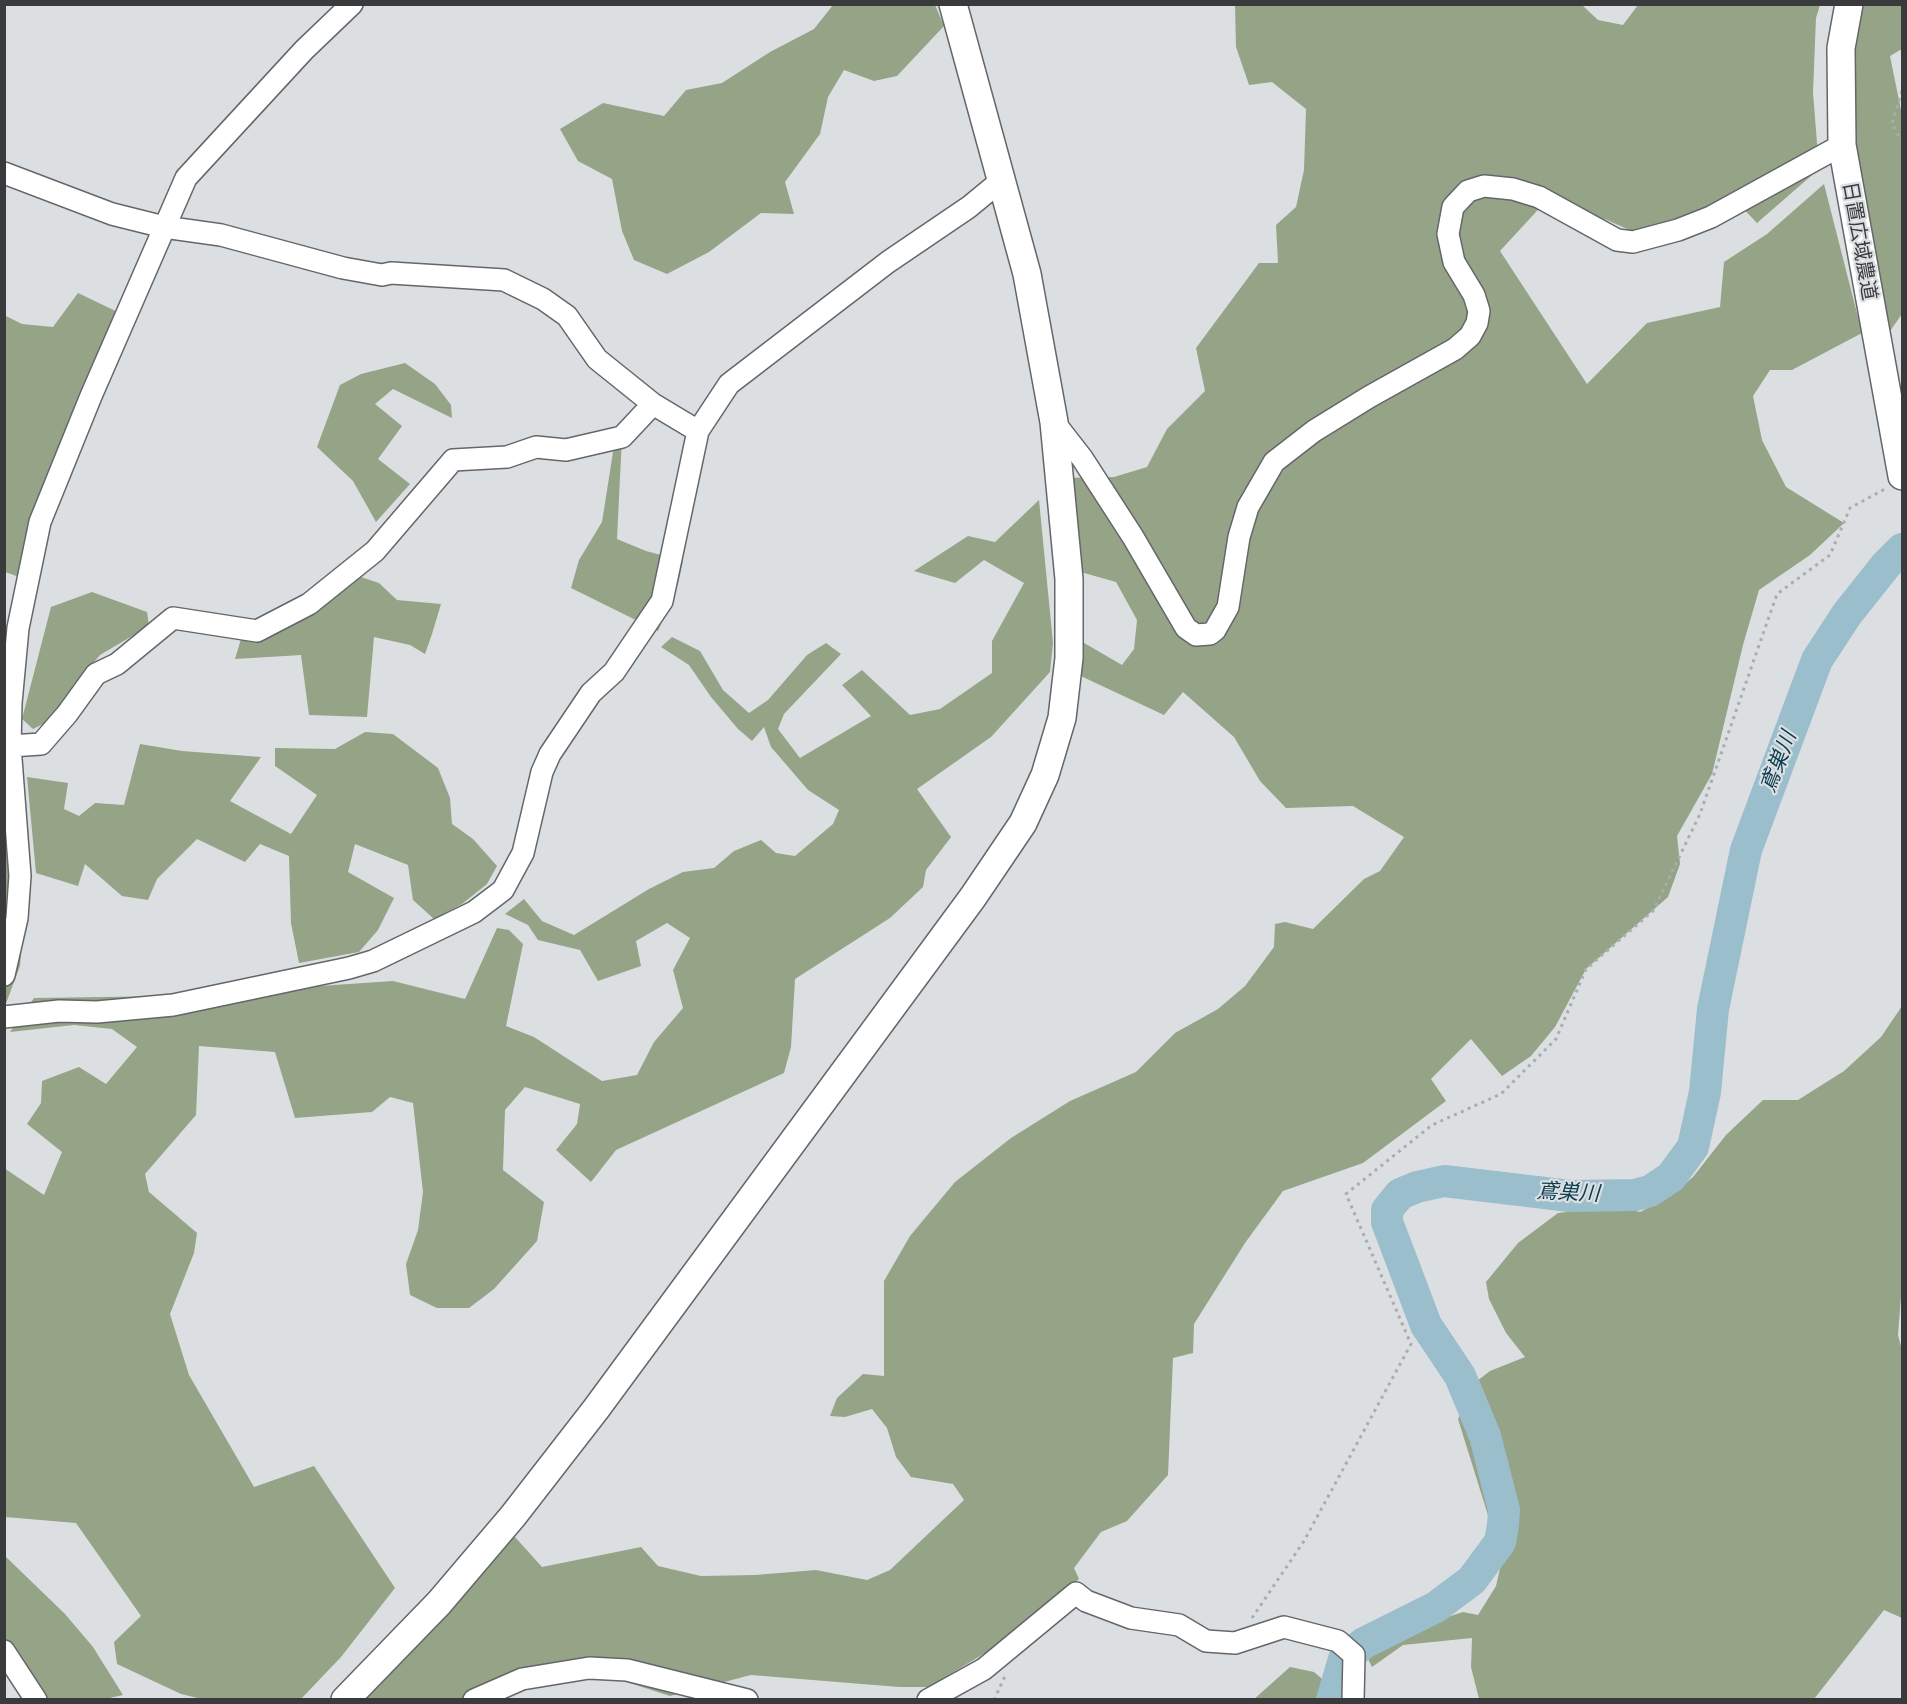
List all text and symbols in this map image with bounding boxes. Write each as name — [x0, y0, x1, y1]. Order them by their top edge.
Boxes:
street label: 日置広域農道 — [1837, 180, 1881, 302]
water label: 鳶巣川 — [1756, 728, 1802, 796]
water label: 鳶巣川 — [1536, 1179, 1600, 1207]

